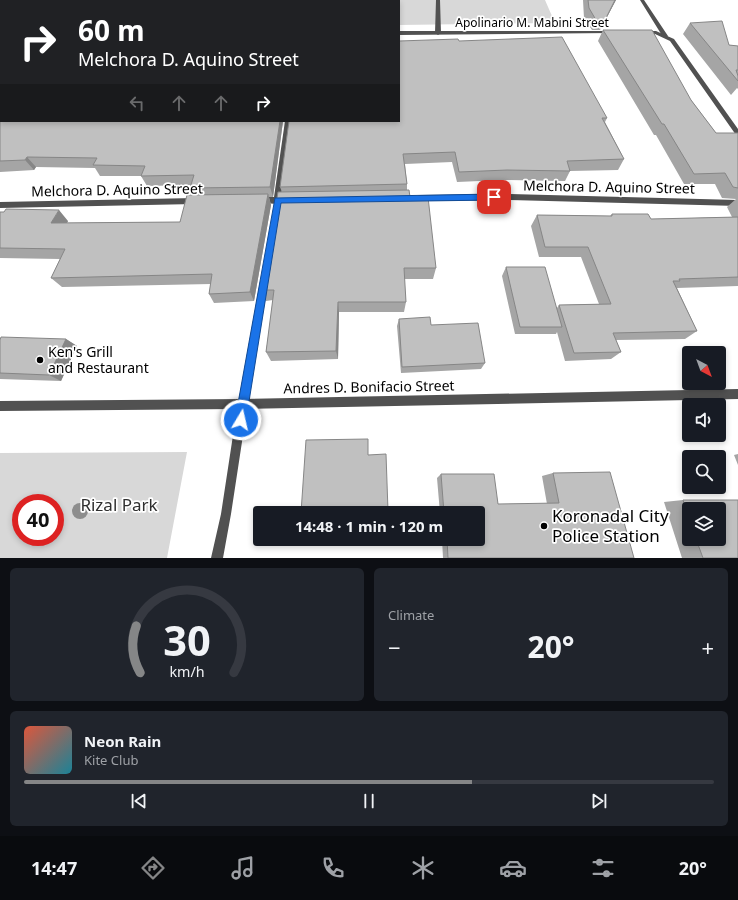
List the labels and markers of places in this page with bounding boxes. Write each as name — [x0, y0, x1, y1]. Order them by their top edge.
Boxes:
pin — [477, 180, 511, 214]
place label: Ken's Grill and Restaurant — [48, 342, 149, 377]
marker: Ken's Grill and Restaurant — [35, 355, 45, 365]
place label: Koronadal City Police Station — [552, 504, 669, 547]
marker: Koronadal City Police Station — [539, 521, 549, 531]

